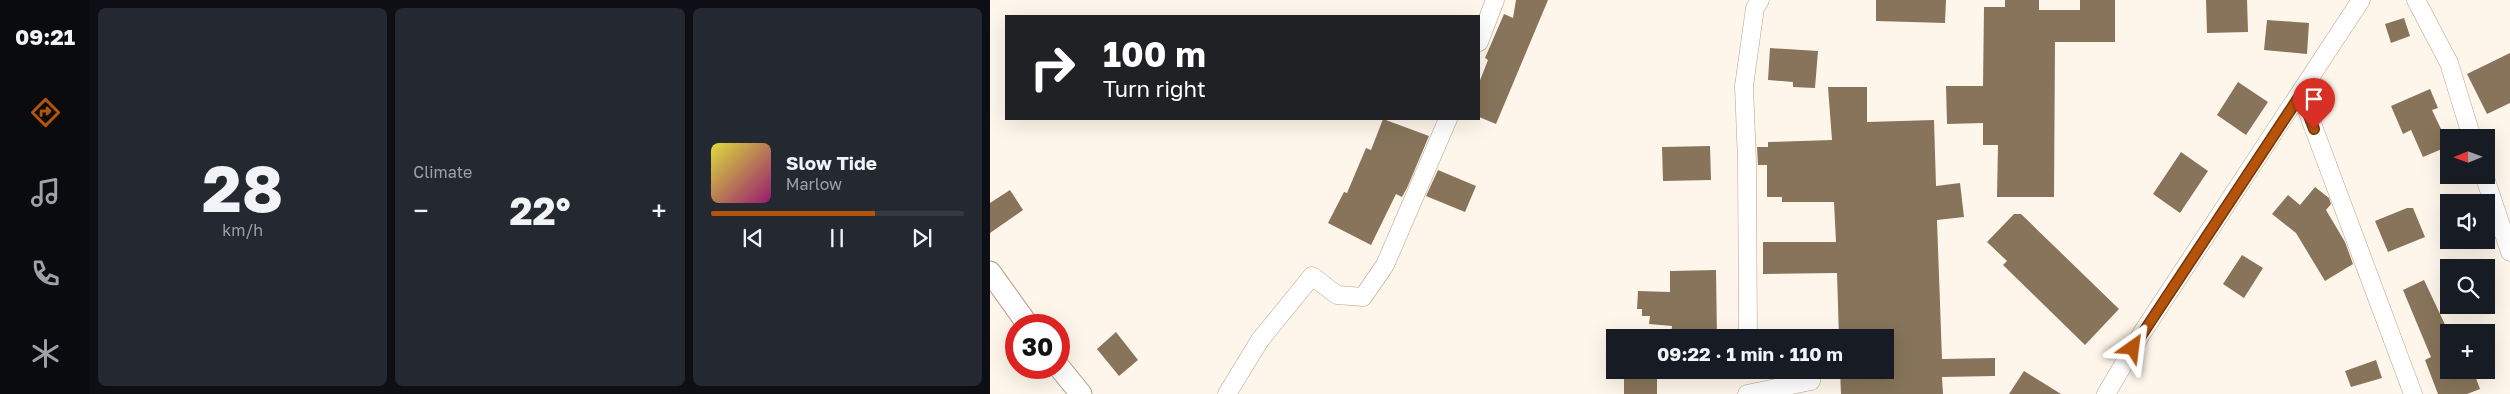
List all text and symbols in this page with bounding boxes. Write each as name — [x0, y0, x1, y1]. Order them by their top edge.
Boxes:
text: 09:21 — [15, 23, 75, 50]
text: 100 m — [1103, 33, 1206, 75]
icon: right — [1020, 35, 1085, 100]
text: Turn right — [1103, 75, 1206, 102]
pin — [2293, 78, 2335, 129]
icon: arrive — [2300, 85, 2328, 113]
icon: directions — [28, 95, 63, 130]
north arrow — [2440, 129, 2495, 184]
map controls — [2440, 129, 2495, 379]
text: 28 — [202, 148, 283, 226]
text: Slow Tide — [786, 151, 877, 174]
text: Climate — [413, 162, 472, 182]
text: Marlow — [786, 174, 842, 194]
icon: music — [28, 175, 63, 210]
text: 22° — [509, 188, 571, 233]
text: − — [413, 194, 429, 227]
text: + — [651, 194, 667, 227]
button: sound — [2440, 194, 2495, 249]
text: km/h — [222, 220, 263, 240]
icon: previous — [739, 224, 767, 252]
icon: pause — [823, 224, 851, 252]
icon: next — [908, 224, 936, 252]
icon: phone — [28, 256, 63, 291]
button: search — [2440, 259, 2495, 314]
speed limit sign: 30 — [1005, 314, 1070, 379]
position arrow — [2106, 321, 2158, 373]
button: + — [2440, 324, 2495, 379]
icon: climate — [28, 336, 63, 371]
text: 09:22 · 1 min · 110 m — [1657, 342, 1843, 365]

